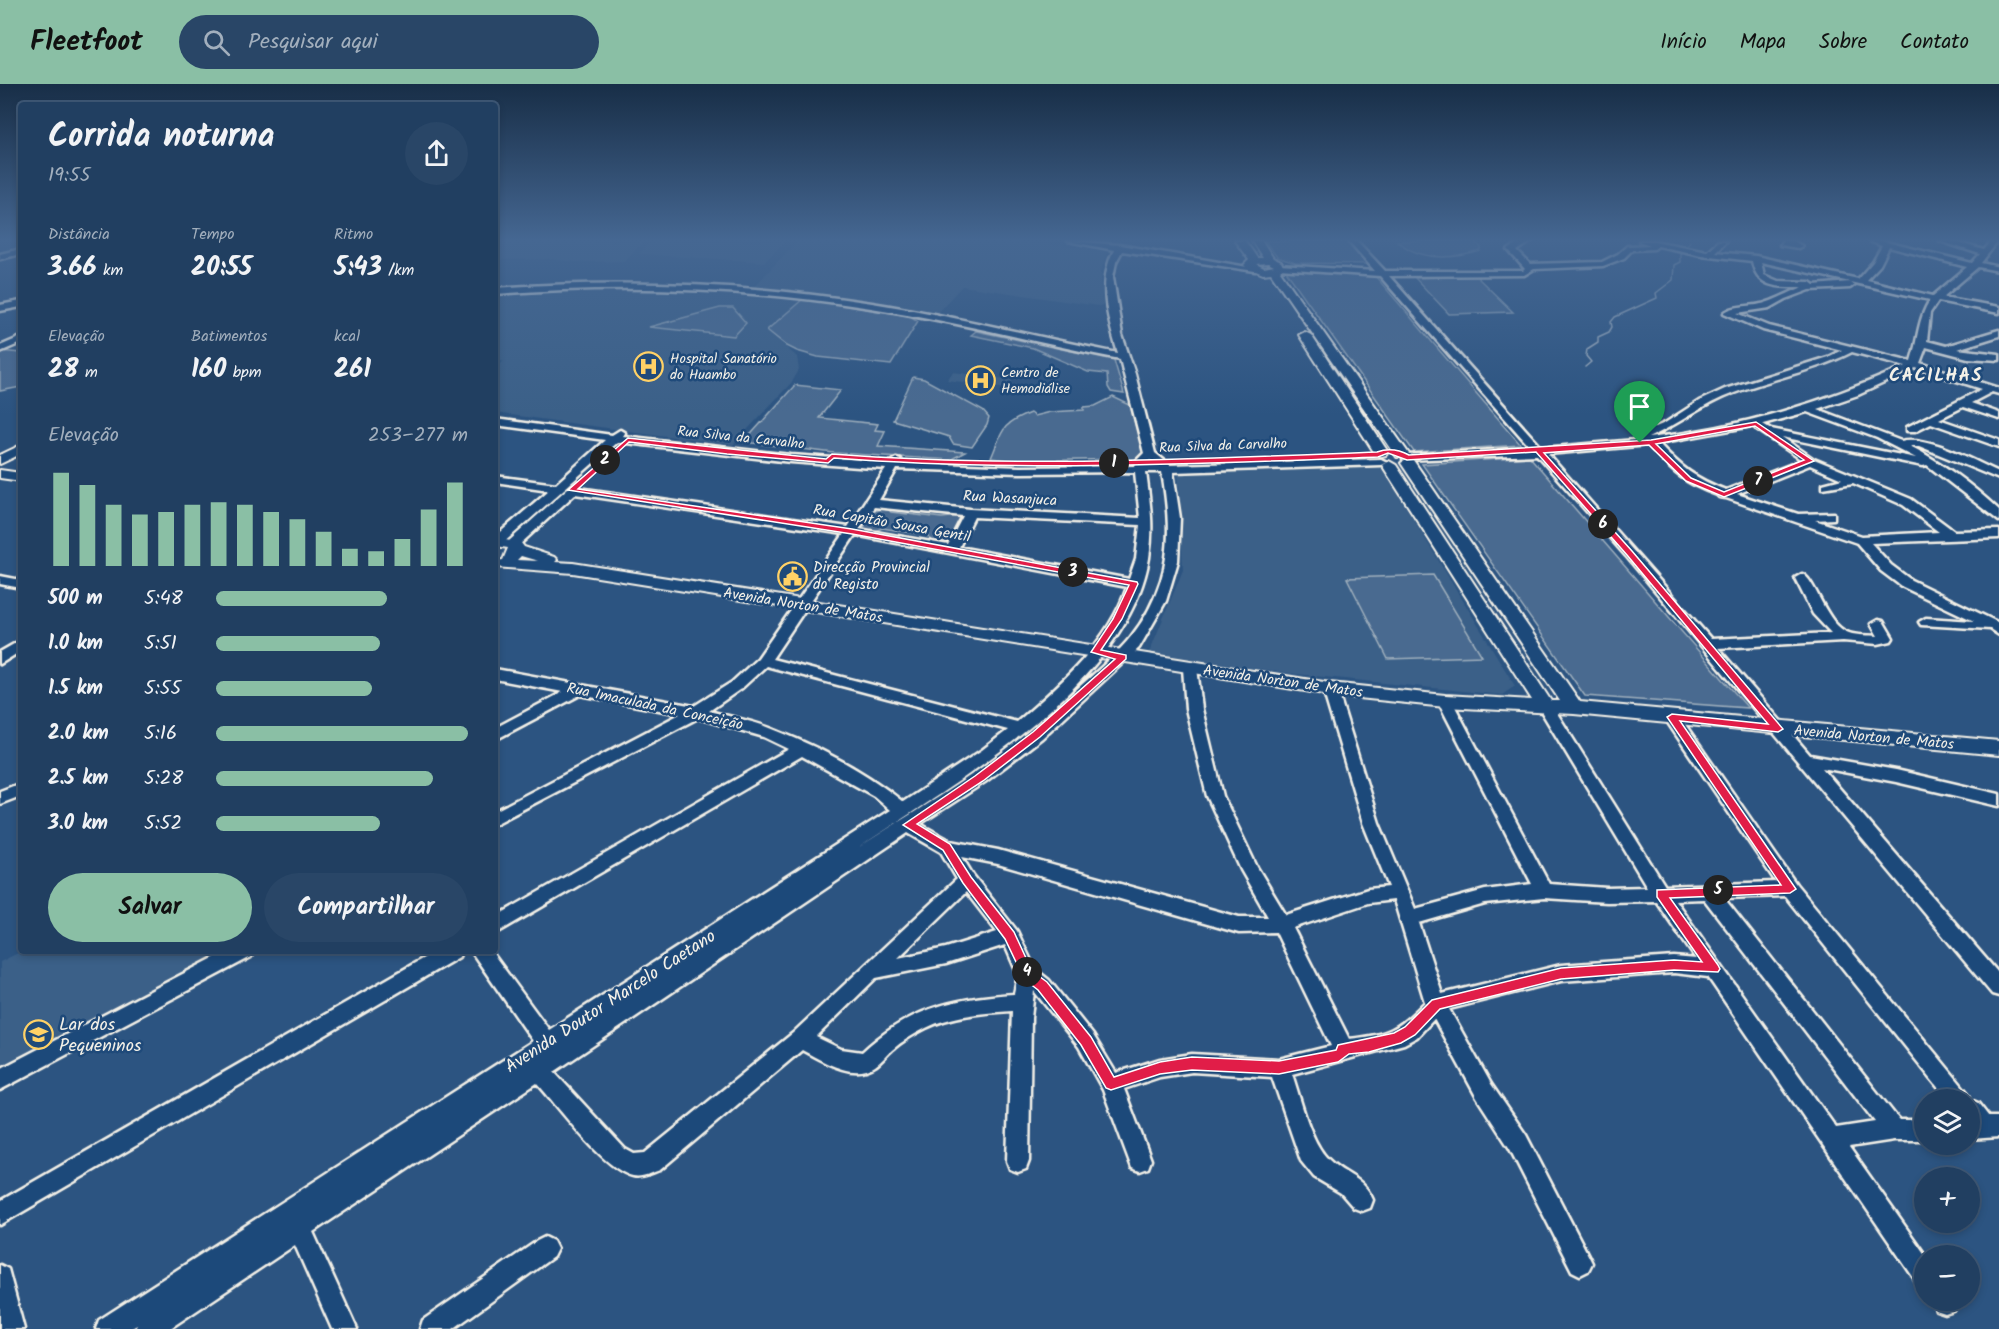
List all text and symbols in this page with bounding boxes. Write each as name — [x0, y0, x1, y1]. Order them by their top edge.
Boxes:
search box — [179, 15, 599, 69]
text: Fleetfoot — [30, 20, 143, 65]
text: Pesquisar aqui — [248, 25, 378, 60]
icon: search — [200, 26, 233, 59]
text: Início — [1660, 26, 1707, 59]
text: Mapa — [1740, 26, 1786, 59]
text: Sobre — [1819, 26, 1867, 59]
text: Contato — [1900, 26, 1969, 59]
text: Corrida noturna — [48, 111, 275, 164]
button: share — [405, 122, 468, 185]
text: 19:55 — [48, 160, 90, 192]
text: Distância — [48, 222, 110, 247]
text: Tempo — [191, 222, 234, 247]
text: Ritmo — [334, 222, 373, 247]
text: 3.66 — [48, 247, 97, 289]
text: 20:55 — [191, 247, 252, 289]
text: 5:43 — [334, 247, 382, 289]
text: km — [97, 258, 123, 283]
text: /km — [382, 258, 414, 283]
text: Elevação — [48, 324, 105, 349]
text: Batimentos — [191, 324, 267, 349]
text: kcal — [334, 324, 360, 349]
place label: Hospital Sanatório do Huambo — [670, 348, 777, 386]
text: 28 — [48, 349, 79, 391]
text: 160 — [191, 349, 226, 391]
text: 261 — [334, 349, 371, 391]
hospital icon: Hospital Sanatório do Huambo — [633, 350, 665, 382]
text: m — [79, 360, 98, 385]
text: bpm — [226, 360, 262, 385]
place label: Centro de Hemodiálise — [1001, 362, 1071, 400]
district label: CACILHAS — [1889, 362, 1983, 391]
hospital icon: Centro de Hemodiálise — [964, 364, 996, 396]
pin — [1614, 381, 1665, 443]
icon: arrive — [1623, 390, 1656, 423]
text: Elevação — [48, 420, 119, 452]
text: 253–277 m — [368, 420, 468, 452]
street label: Rua Silva da Carvalho — [676, 420, 806, 456]
street label: Rua Silva da Carvalho — [1159, 433, 1287, 459]
pin: 2 — [590, 445, 620, 475]
text: 2 — [600, 447, 610, 472]
pin: 1 — [1099, 448, 1129, 478]
text: 1 — [1112, 450, 1116, 475]
pin: 7 — [1743, 466, 1773, 496]
text: 7 — [1754, 468, 1762, 493]
street label: Rua Wasanjuca — [962, 485, 1057, 513]
street label: Rua Capitão Sousa Gentil — [811, 498, 973, 550]
pin: 6 — [1588, 509, 1618, 539]
text: 6 — [1599, 511, 1607, 536]
place label: Direcção Provincial do Registo — [813, 556, 930, 597]
pin: 3 — [1058, 557, 1088, 587]
text: 3 — [1069, 559, 1077, 584]
public building icon: Direcção Provincial do Registo — [776, 560, 808, 592]
street label: Avenida Norton de Matos — [721, 582, 885, 631]
text: 500 m — [48, 583, 103, 615]
text: 5:48 — [144, 583, 183, 615]
text: 1.0 km — [48, 628, 103, 660]
text: 5:51 — [144, 628, 177, 660]
street label: Avenida Norton de Matos — [1202, 659, 1365, 705]
text: 1.5 km — [48, 673, 103, 705]
text: 5:55 — [144, 673, 181, 705]
street label: Rua Imaculada da Conceição — [564, 677, 745, 737]
text: 2.0 km — [48, 718, 109, 750]
text: 5:16 — [144, 718, 177, 750]
street label: Avenida Norton de Matos — [1793, 719, 1956, 757]
text: 2.5 km — [48, 763, 108, 795]
text: 5:28 — [144, 763, 183, 795]
text: 3.0 km — [48, 808, 108, 840]
text: 5:52 — [144, 808, 182, 840]
button: Salvar — [48, 873, 252, 942]
button: Compartilhar — [264, 873, 468, 942]
pin: 5 — [1703, 875, 1733, 905]
text: 5 — [1714, 877, 1722, 902]
street label: Avenida Doutor Marcelo Caetano — [499, 923, 722, 1082]
pin: 4 — [1012, 957, 1042, 987]
text: 4 — [1023, 959, 1031, 984]
place label: Lar dos Pequeninos — [59, 1011, 142, 1061]
school or university icon: Lar dos Pequeninos — [22, 1018, 54, 1050]
map controls — [1914, 1089, 1980, 1311]
button: layers — [1914, 1089, 1980, 1155]
button: + — [1914, 1167, 1980, 1233]
button: − — [1914, 1245, 1980, 1311]

